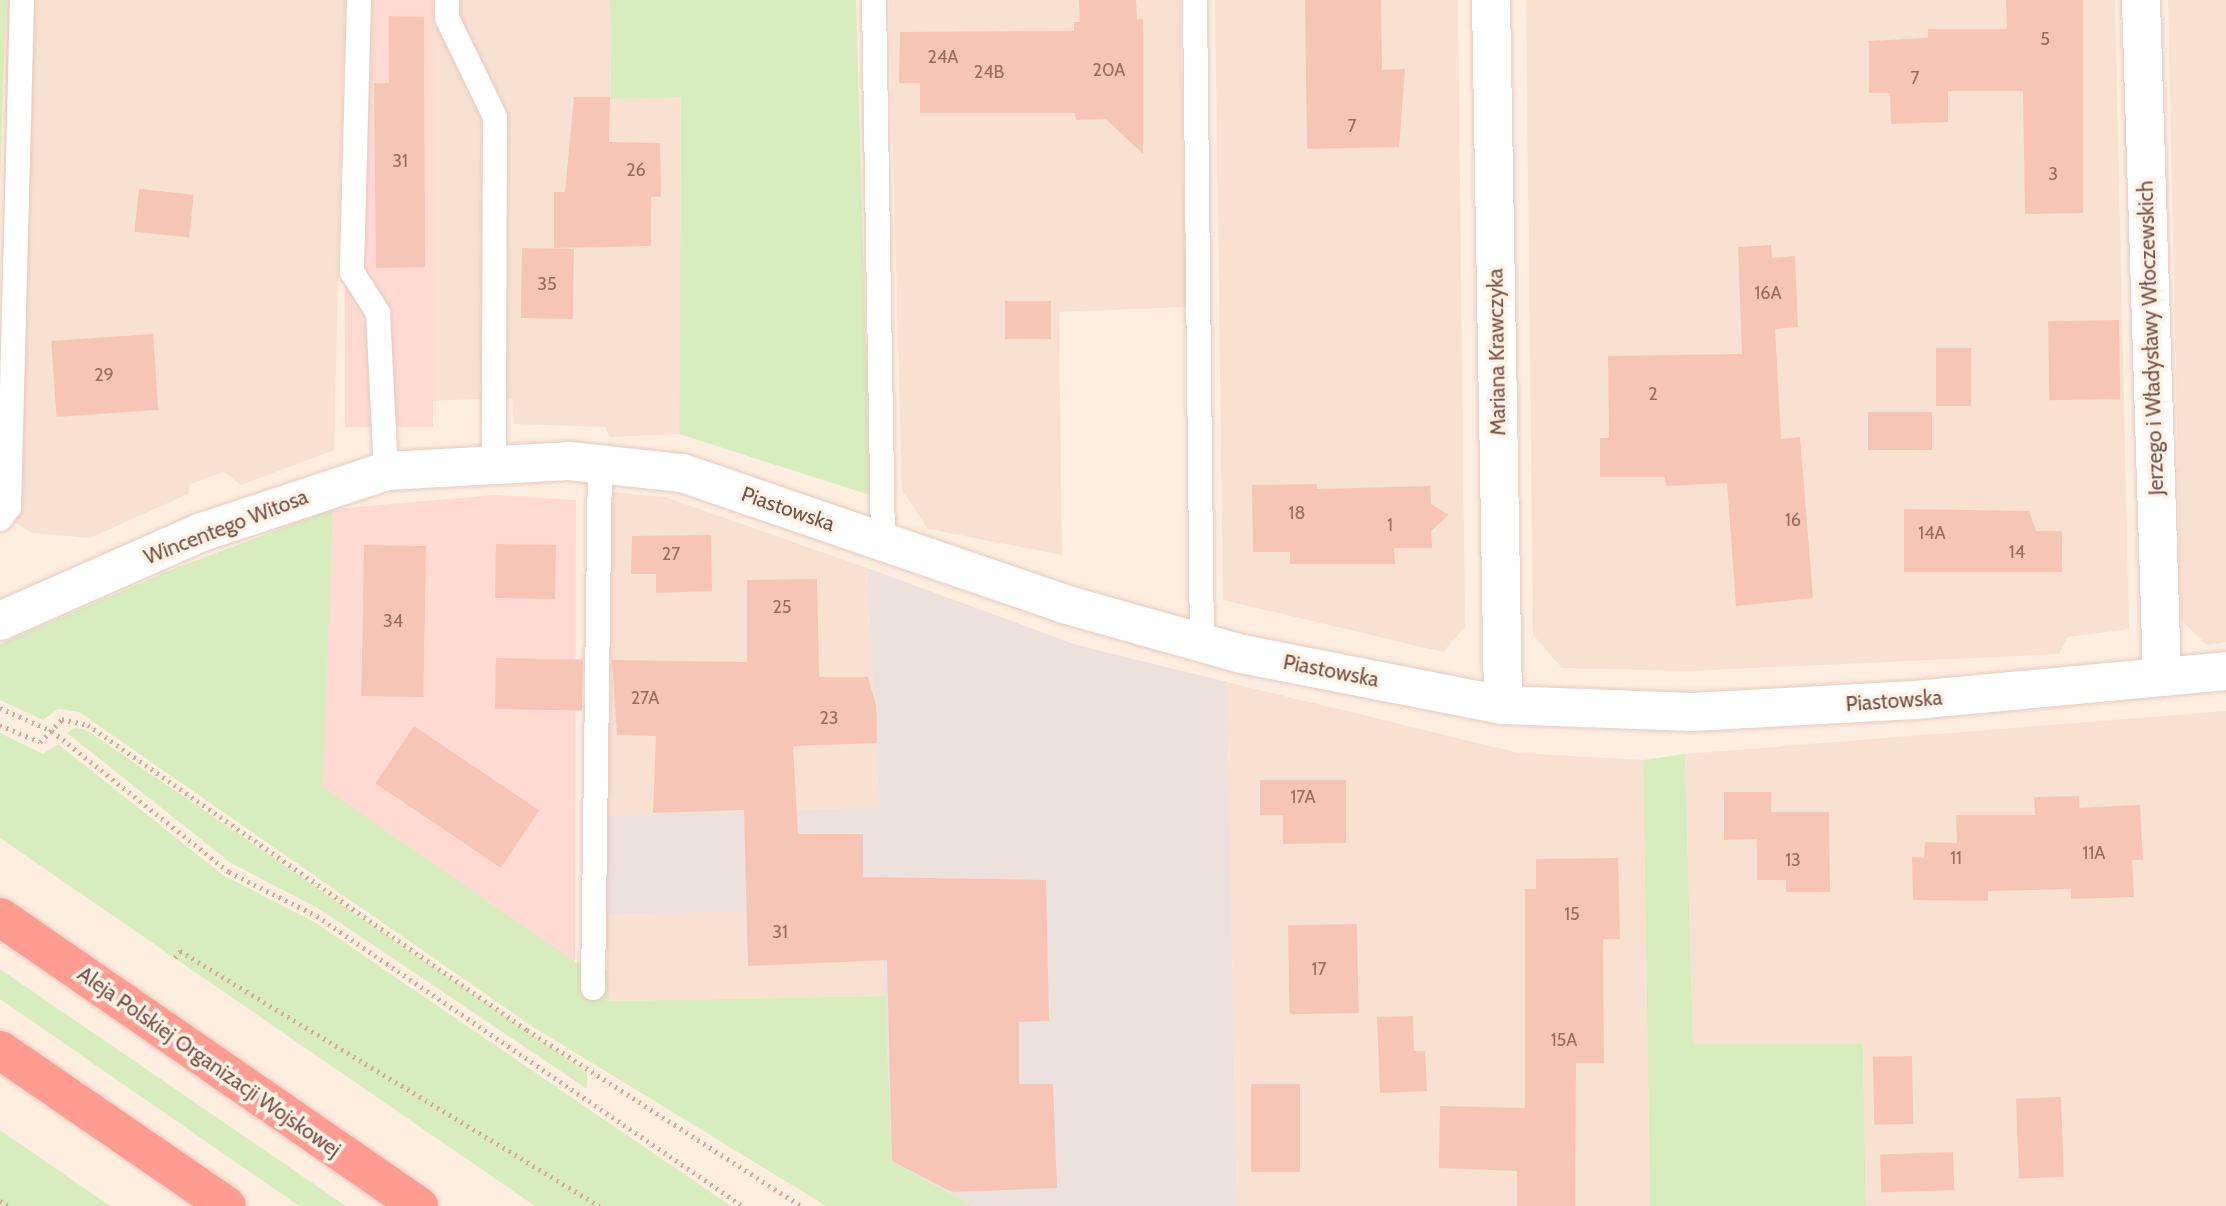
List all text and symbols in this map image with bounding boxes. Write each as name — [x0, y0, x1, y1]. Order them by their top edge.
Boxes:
house number: 5 — [2040, 28, 2050, 50]
house number: 24A — [928, 46, 958, 68]
house number: 20A — [1093, 59, 1125, 81]
house number: 24B — [974, 61, 1004, 83]
house number: 7 — [1910, 67, 1920, 89]
house number: 7 — [1347, 115, 1357, 137]
house number: 31 — [392, 150, 408, 172]
house number: 26 — [626, 159, 646, 181]
house number: 3 — [2048, 163, 2058, 185]
street label: Jerzego i Władysławy Włoczewskich — [2133, 180, 2169, 496]
street label: Mariana Krawczyka — [1483, 268, 1511, 436]
house number: 35 — [537, 273, 557, 295]
house number: 16A — [1754, 282, 1782, 304]
house number: 29 — [94, 364, 114, 386]
house number: 2 — [1648, 383, 1658, 405]
street label: Piastowska — [738, 481, 838, 537]
street label: Wincentego Witosa — [140, 484, 312, 570]
house number: 18 — [1289, 502, 1305, 524]
house number: 16 — [1785, 509, 1801, 531]
house number: 1 — [1387, 514, 1393, 536]
house number: 14A — [1918, 522, 1946, 544]
house number: 14 — [2009, 541, 2025, 563]
house number: 27 — [662, 543, 680, 565]
house number: 25 — [772, 596, 792, 618]
house number: 34 — [383, 610, 403, 632]
street label: Piastowska — [1281, 649, 1381, 693]
street label: Piastowska — [1845, 685, 1943, 717]
house number: 27A — [631, 687, 659, 709]
house number: 23 — [819, 707, 839, 729]
house number: 17A — [1290, 786, 1316, 808]
house number: 11A — [2083, 842, 2105, 864]
house number: 11 — [1950, 847, 1962, 869]
house number: 13 — [1785, 849, 1801, 871]
house number: 15 — [1564, 903, 1580, 925]
house number: 31 — [772, 921, 788, 943]
house number: 17 — [1312, 958, 1326, 980]
street label: Aleja Polskiej Organizacji Wojskowej — [73, 961, 345, 1163]
house number: 15A — [1551, 1029, 1577, 1051]

